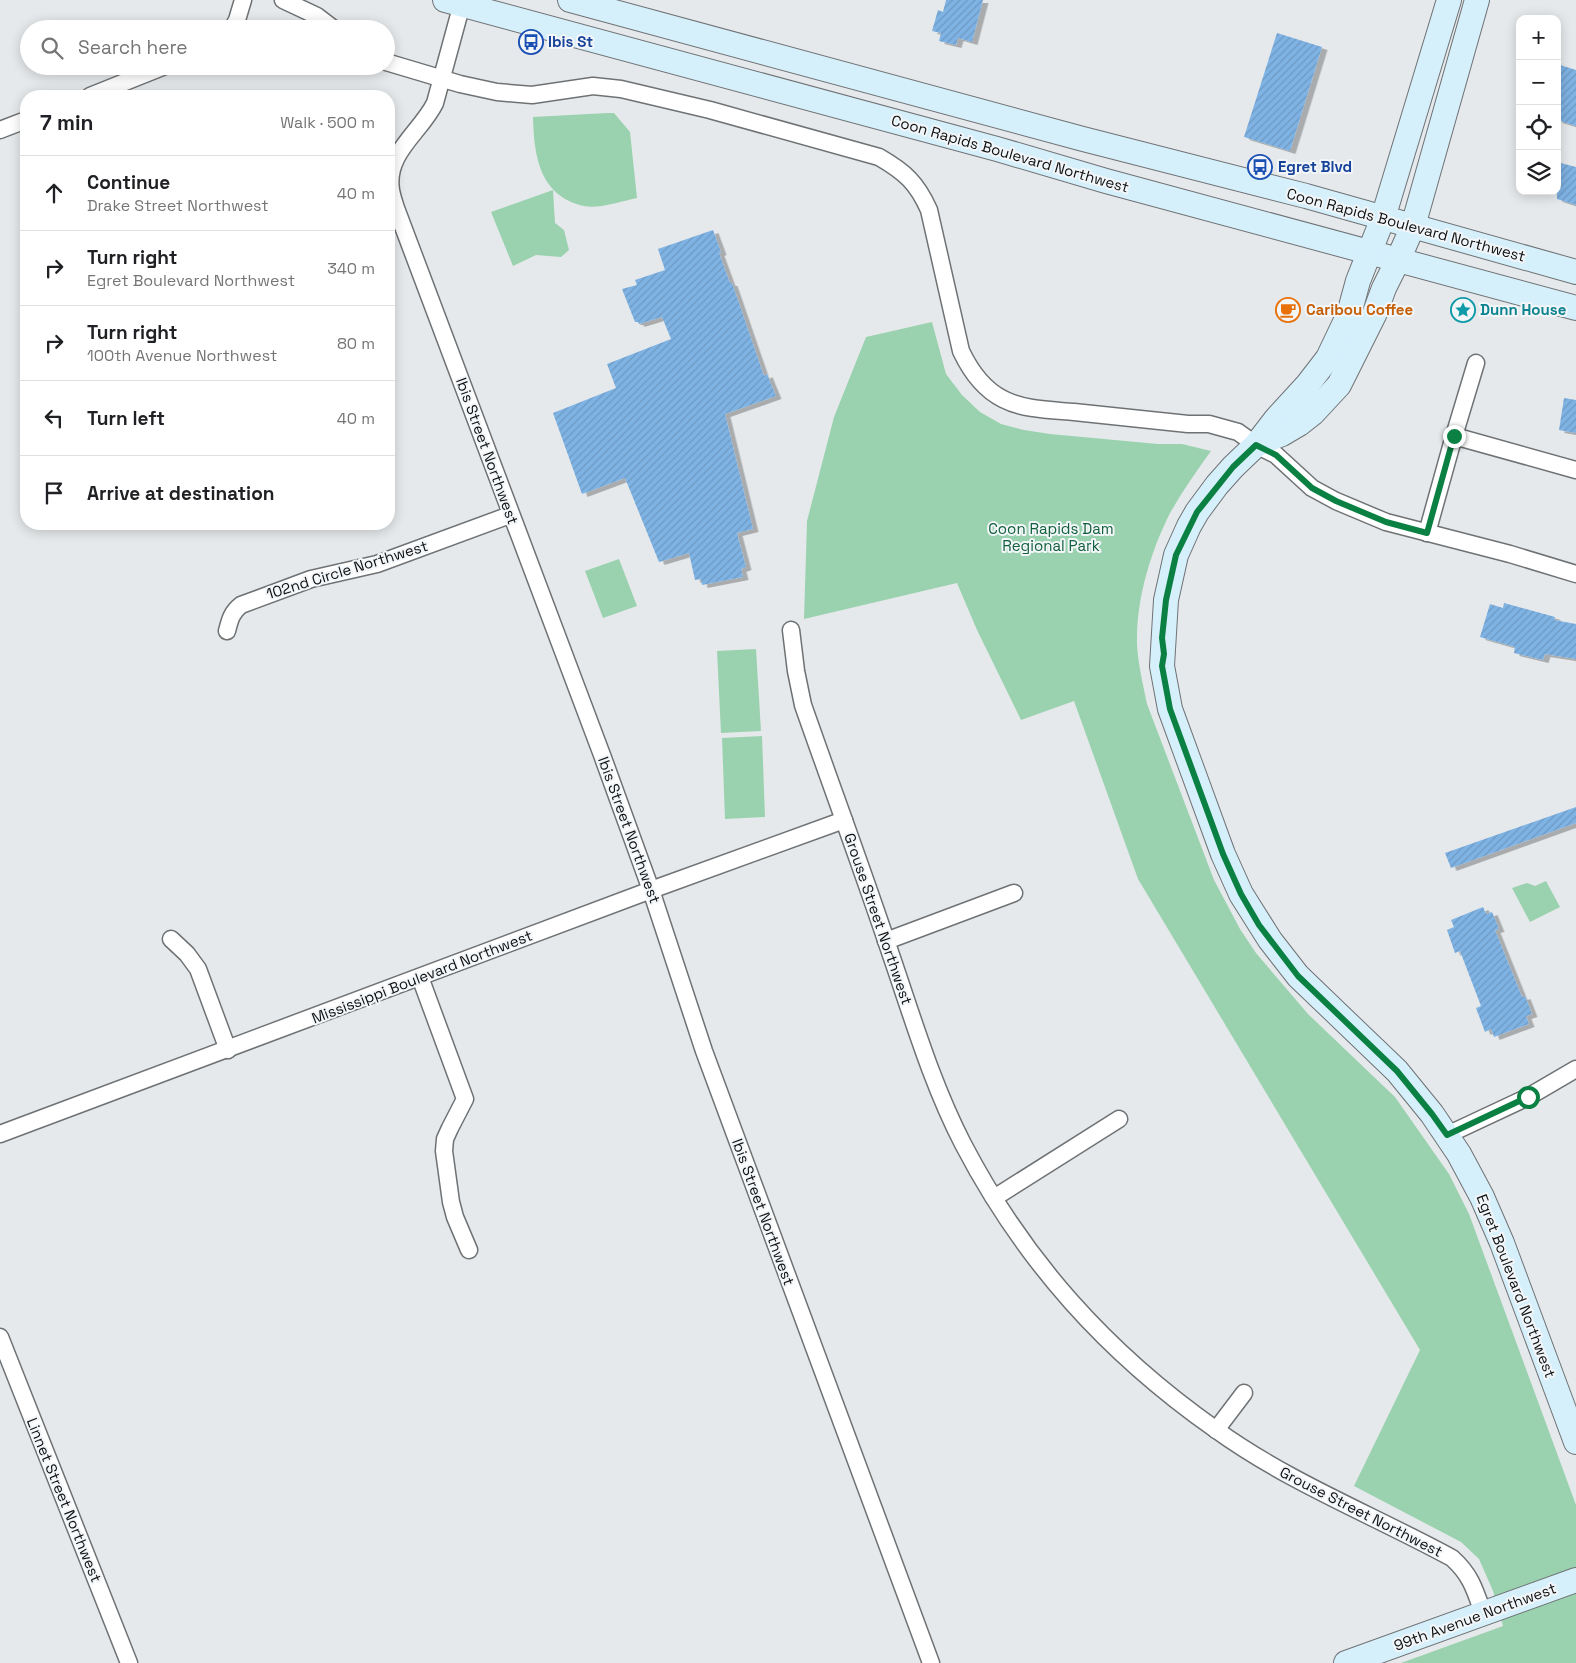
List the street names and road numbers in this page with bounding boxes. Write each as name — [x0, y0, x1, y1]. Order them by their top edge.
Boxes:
street label: Coon Rapids Boulevard Northwest — [889, 110, 1131, 197]
street label: Coon Rapids Boulevard Northwest — [1285, 183, 1528, 266]
street label: Ibis Street Northwest — [452, 375, 523, 527]
street label: 102nd Circle Northwest — [264, 536, 430, 603]
street label: Ibis Street Northwest — [594, 754, 665, 906]
street label: Grouse Street Northwest — [840, 830, 917, 1007]
street label: Mississippi Boulevard Northwest — [309, 926, 535, 1027]
street label: Ibis Street Northwest — [728, 1136, 799, 1288]
street label: Egret Boulevard Northwest — [1473, 1191, 1560, 1380]
street label: Linnet Street Northwest — [23, 1415, 106, 1585]
street label: Grouse Street Northwest — [1277, 1462, 1446, 1561]
street label: 99th Avenue Northwest — [1391, 1578, 1559, 1655]

